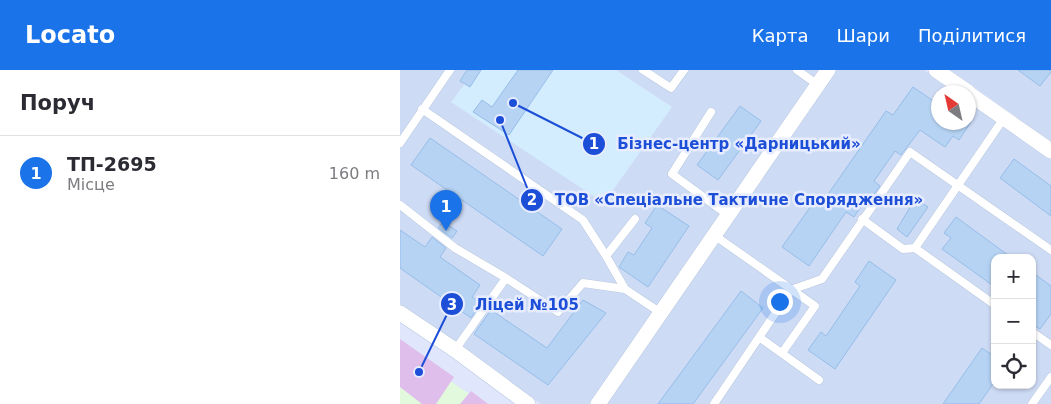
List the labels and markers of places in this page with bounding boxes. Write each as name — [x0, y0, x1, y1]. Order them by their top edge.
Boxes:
callout: Бізнес-центр «Дарницький» — [582, 129, 870, 159]
callout: ТОВ «Спеціальне Тактичне Спорядження» — [520, 185, 933, 215]
pin: 1 — [430, 190, 462, 231]
callout: Ліцей №105 — [440, 289, 589, 319]

